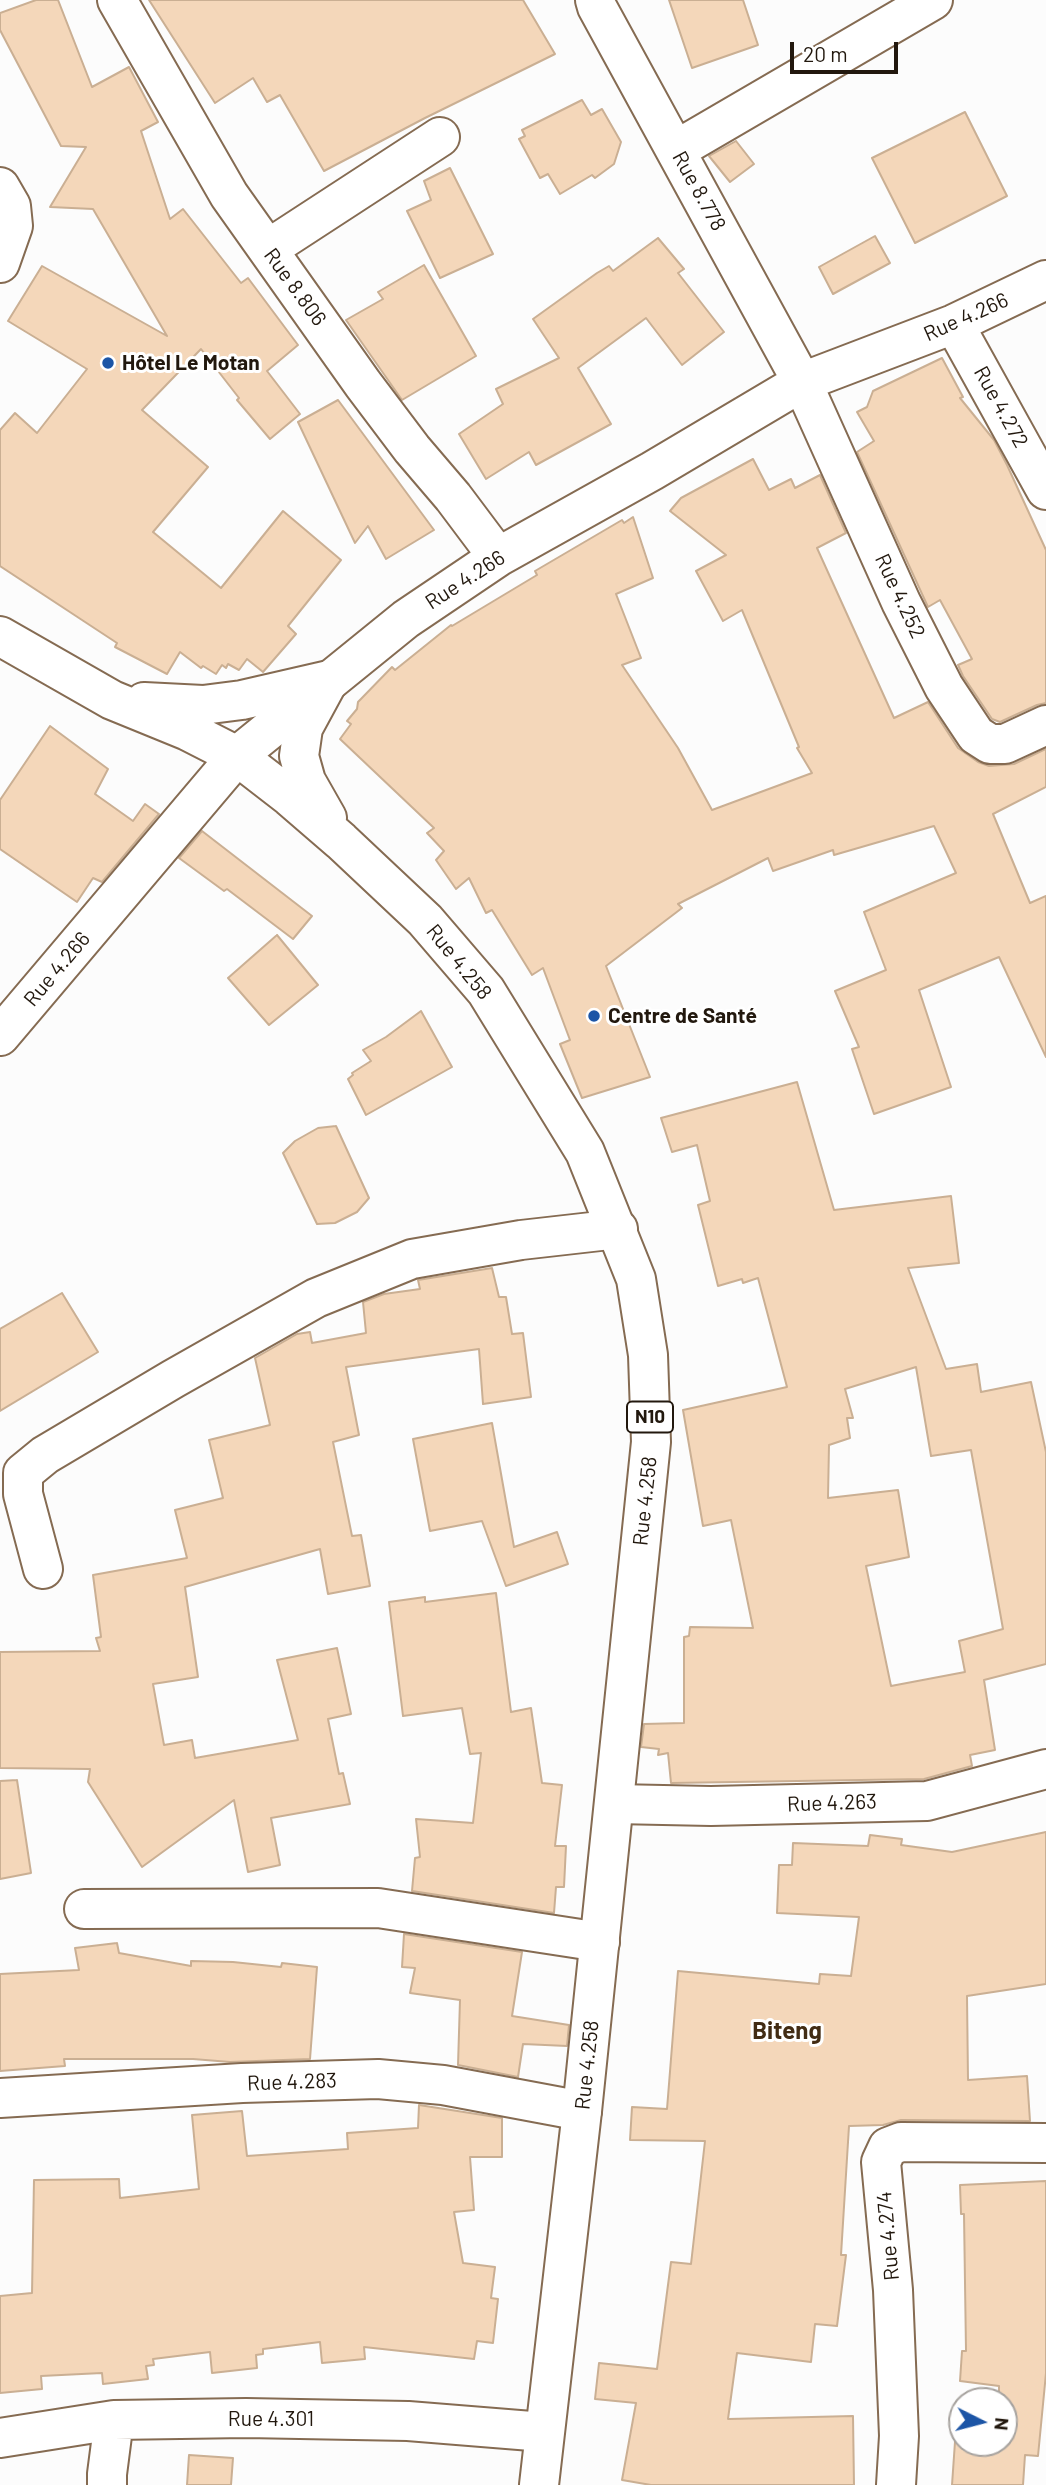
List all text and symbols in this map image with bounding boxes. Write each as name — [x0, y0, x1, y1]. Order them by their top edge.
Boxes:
scale bar — [794, 28, 902, 72]
text: 20 m — [803, 41, 848, 66]
street label: Rue 8.778 — [667, 147, 731, 235]
street label: Rue 8.806 — [258, 243, 332, 331]
street label: Rue 4.266 — [920, 287, 1012, 347]
place label: Hôtel Le Motan — [122, 350, 260, 376]
marker: Hôtel Le Motan — [100, 355, 116, 371]
street label: Rue 4.272 — [968, 362, 1034, 452]
street label: Rue 4.266 — [420, 545, 510, 615]
street label: Rue 4.252 — [870, 550, 930, 642]
street label: Rue 4.258 — [421, 919, 497, 1005]
street label: Rue 4.266 — [18, 927, 96, 1011]
place label: Centre de Santé — [608, 1003, 757, 1029]
marker: Centre de Santé — [586, 1008, 602, 1024]
road number: N10 — [627, 1401, 673, 1432]
street label: Rue 4.258 — [628, 1455, 662, 1547]
street label: Rue 4.263 — [787, 1789, 877, 1817]
district label: Biteng — [752, 2017, 822, 2045]
street label: Rue 4.258 — [570, 2019, 604, 2111]
street label: Rue 4.283 — [247, 2068, 337, 2096]
street label: Rue 4.274 — [872, 2190, 904, 2282]
north arrow — [948, 2387, 1018, 2457]
street label: Rue 4.301 — [228, 2406, 314, 2432]
text: N — [990, 2417, 1014, 2432]

